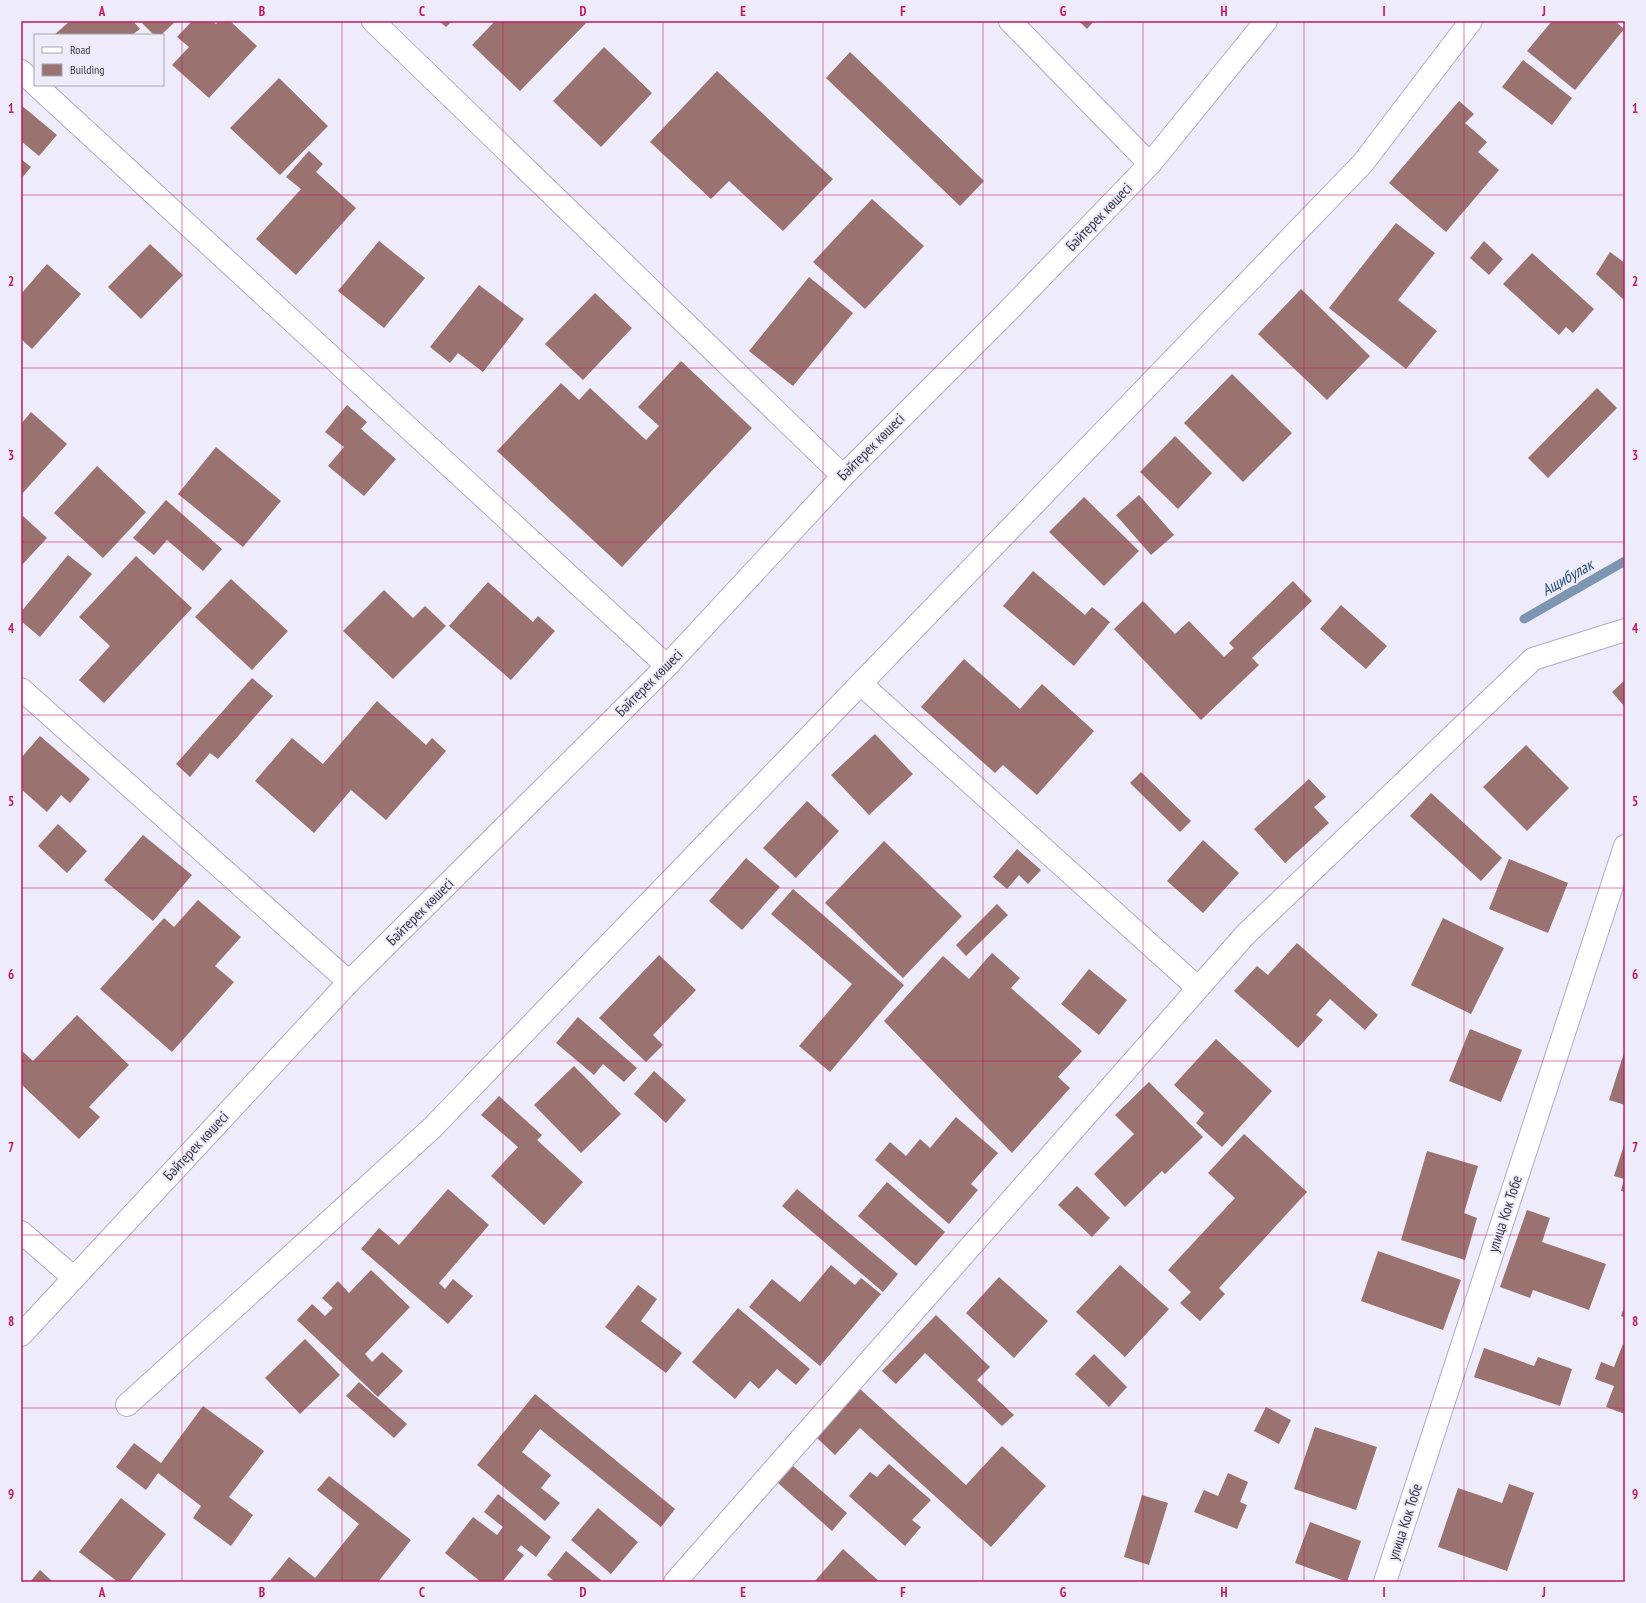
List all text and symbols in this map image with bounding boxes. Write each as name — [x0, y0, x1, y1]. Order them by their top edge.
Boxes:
text: A — [98, 3, 106, 20]
text: B — [259, 3, 265, 20]
text: C — [419, 3, 425, 20]
text: D — [580, 3, 587, 20]
text: E — [740, 3, 746, 20]
text: F — [900, 3, 906, 20]
text: G — [1060, 3, 1067, 20]
text: H — [1221, 3, 1228, 20]
text: I — [1382, 3, 1386, 20]
text: J — [1541, 3, 1546, 20]
legend — [34, 34, 164, 86]
text: Road — [70, 42, 90, 57]
text: Building — [70, 62, 105, 77]
text: 1 — [8, 100, 14, 117]
text: 1 — [1632, 100, 1638, 117]
street label: Бәйтерек көшесі — [1061, 179, 1136, 255]
text: 2 — [8, 273, 14, 290]
text: 2 — [1632, 273, 1638, 290]
street label: Бәйтерек көшесі — [833, 409, 908, 484]
text: 3 — [8, 447, 14, 464]
text: 3 — [1632, 447, 1638, 464]
water label: Ащибулак — [1538, 553, 1598, 600]
text: 4 — [8, 620, 15, 637]
text: 4 — [1632, 620, 1639, 637]
street label: Бәйтерек көшесі — [611, 645, 686, 720]
text: 5 — [8, 793, 14, 810]
text: 5 — [1632, 793, 1638, 810]
street label: Бәйтерек көшесі — [382, 874, 457, 949]
text: 6 — [8, 966, 14, 983]
text: 6 — [1632, 966, 1638, 983]
street label: Бәйтерек көшесі — [159, 1107, 232, 1184]
text: 7 — [8, 1139, 14, 1156]
text: 7 — [1632, 1139, 1638, 1156]
street label: улица Кок Тобе — [1483, 1173, 1526, 1255]
text: 8 — [8, 1313, 14, 1330]
text: 8 — [1632, 1313, 1638, 1330]
street label: улица Кок Тобе — [1383, 1481, 1426, 1563]
text: 9 — [8, 1486, 14, 1503]
text: 9 — [1632, 1486, 1638, 1503]
text: A — [98, 1584, 106, 1601]
text: B — [259, 1584, 265, 1601]
text: C — [419, 1584, 425, 1601]
text: D — [580, 1584, 587, 1601]
text: E — [740, 1584, 746, 1601]
text: F — [900, 1584, 906, 1601]
text: G — [1060, 1584, 1067, 1601]
text: H — [1221, 1584, 1228, 1601]
text: I — [1382, 1584, 1386, 1601]
text: J — [1541, 1584, 1546, 1601]

